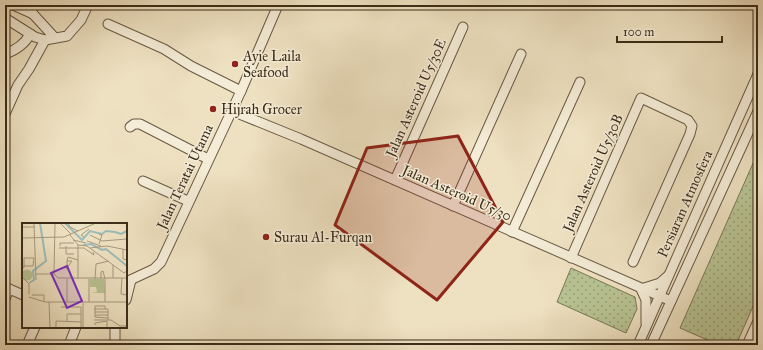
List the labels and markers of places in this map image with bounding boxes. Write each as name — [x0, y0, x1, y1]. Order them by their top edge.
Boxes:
place label: Ayie Laila Seafood — [242, 48, 301, 81]
marker: Ayie Laila Seafood — [230, 59, 240, 69]
place label: Hijrah Grocer — [221, 101, 303, 118]
marker: Hijrah Grocer — [208, 104, 218, 114]
place label: Surau Al-Furqan — [274, 229, 372, 247]
marker: Surau Al-Furqan — [261, 232, 271, 242]

